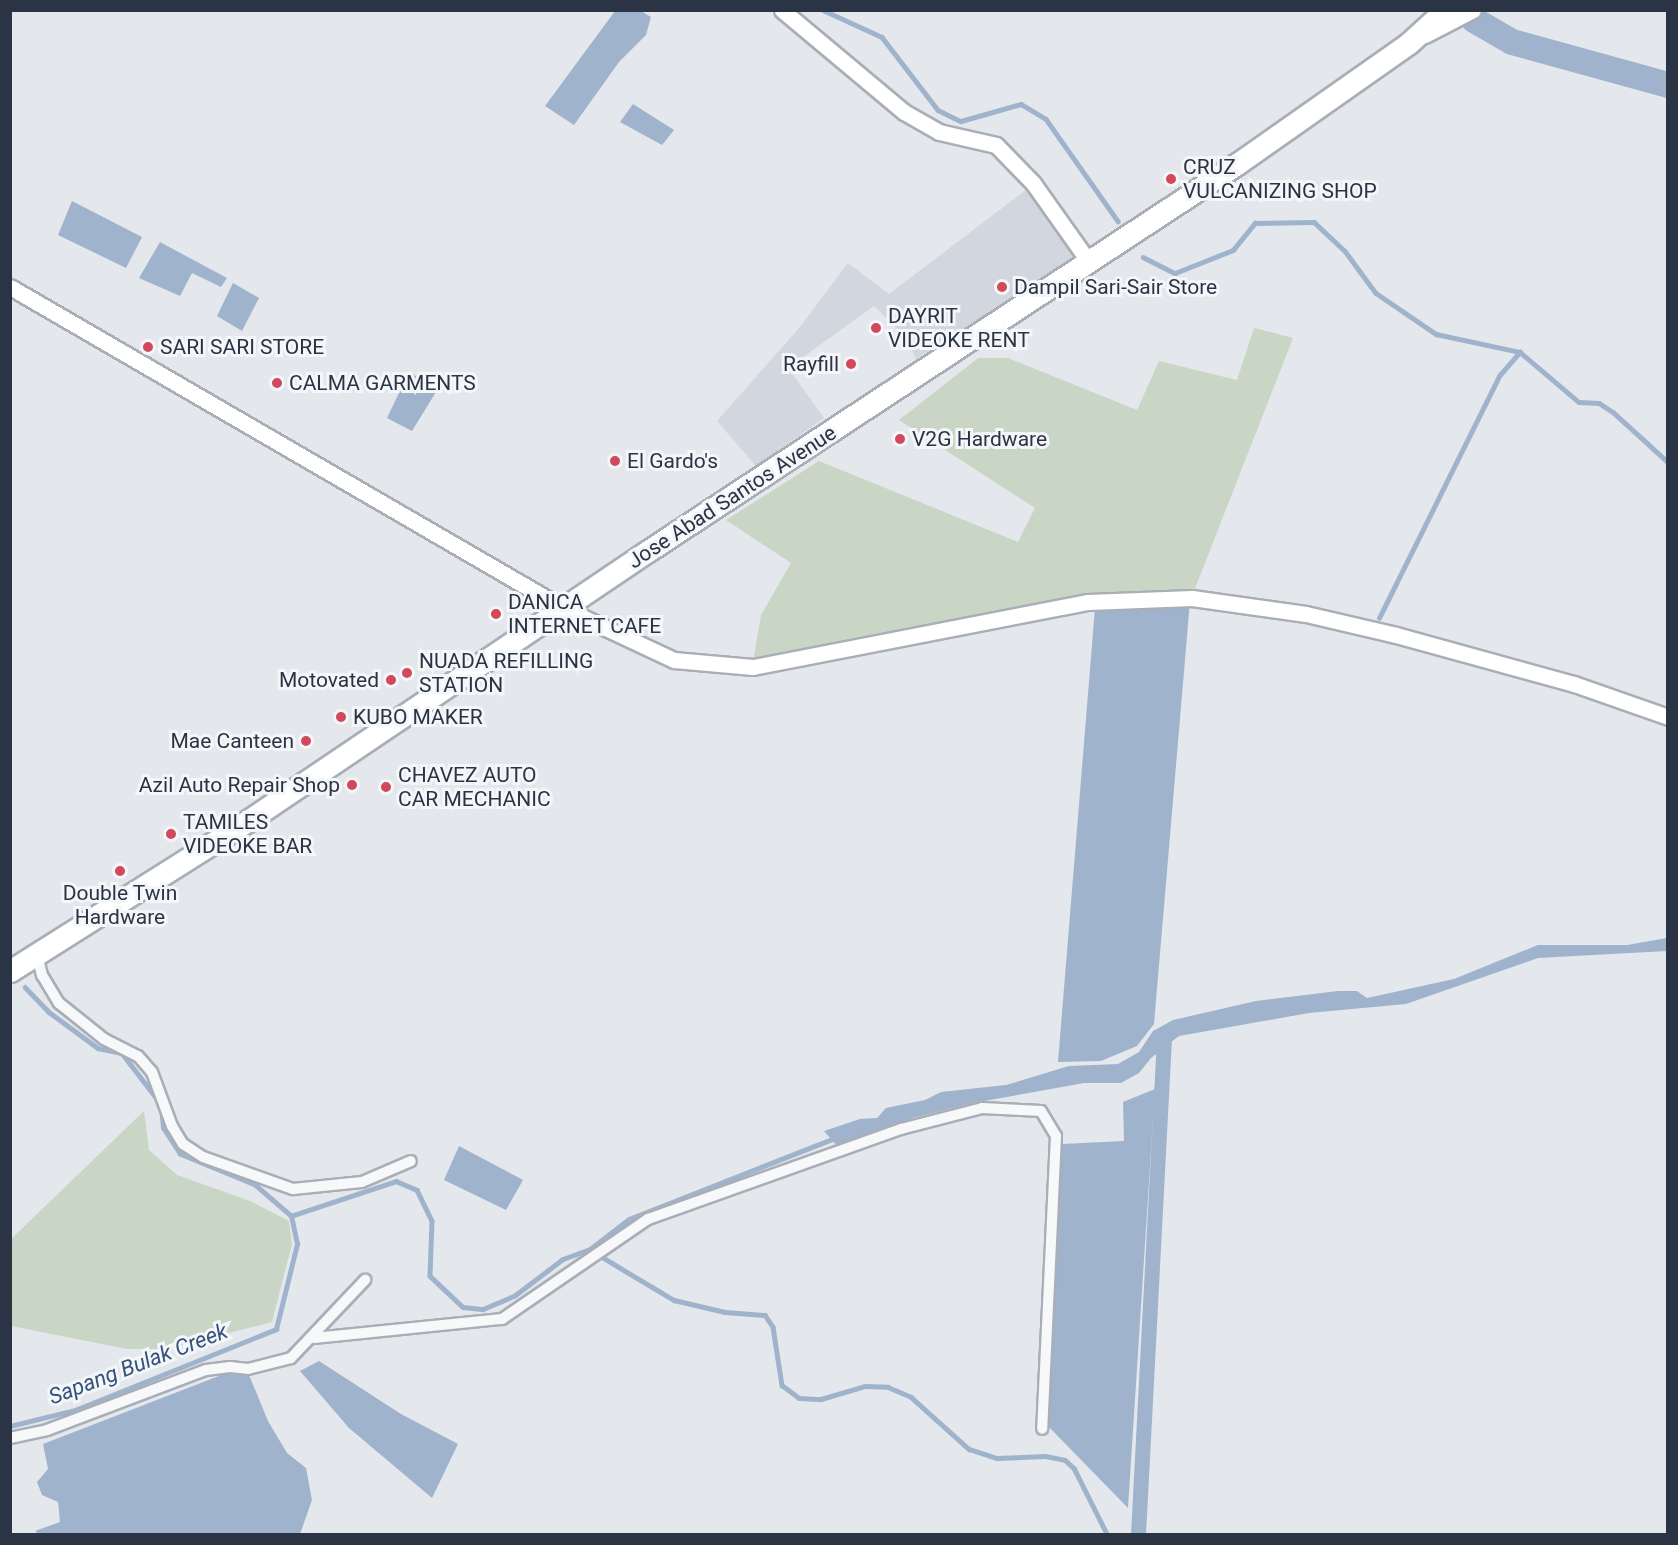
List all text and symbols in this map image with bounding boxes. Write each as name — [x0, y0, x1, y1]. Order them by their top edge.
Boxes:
place label: CRUZ VULCANIZING SHOP — [1183, 154, 1377, 204]
marker: CRUZ VULCANIZING SHOP — [1164, 172, 1178, 186]
place label: Dampil Sari-Sair Store — [1014, 274, 1217, 300]
marker: Dampil Sari-Sair Store — [995, 280, 1009, 294]
place label: DAYRIT VIDEOKE RENT — [888, 303, 1030, 353]
marker: DAYRIT VIDEOKE RENT — [869, 321, 883, 335]
place label: SARI SARI STORE — [160, 334, 324, 360]
marker: SARI SARI STORE — [141, 340, 155, 354]
place label: Rayfill — [783, 351, 839, 377]
marker: Rayfill — [844, 357, 858, 371]
place label: CALMA GARMENTS — [289, 370, 476, 396]
marker: CALMA GARMENTS — [270, 376, 284, 390]
street label: Jose Abad Santos Avenue — [623, 420, 841, 574]
place label: V2G Hardware — [912, 426, 1047, 452]
marker: V2G Hardware — [893, 432, 907, 446]
place label: El Gardo's — [627, 448, 718, 474]
marker: El Gardo's — [608, 454, 622, 468]
place label: DANICA INTERNET CAFE — [508, 589, 662, 639]
marker: DANICA INTERNET CAFE — [489, 607, 503, 621]
place label: NUADA REFILLING STATION — [419, 648, 593, 698]
marker: NUADA REFILLING STATION — [400, 666, 414, 680]
place label: Motovated — [279, 667, 379, 693]
marker: Motovated — [384, 673, 398, 687]
place label: KUBO MAKER — [353, 704, 483, 730]
marker: KUBO MAKER — [334, 710, 348, 724]
place label: Mae Canteen — [170, 728, 294, 754]
marker: Mae Canteen — [299, 734, 313, 748]
place label: CHAVEZ AUTO CAR MECHANIC — [398, 762, 551, 812]
place label: Azil Auto Repair Shop — [139, 772, 340, 798]
marker: Azil Auto Repair Shop — [345, 778, 359, 792]
marker: CHAVEZ AUTO CAR MECHANIC — [379, 780, 393, 794]
place label: TAMILES VIDEOKE BAR — [183, 809, 312, 859]
marker: TAMILES VIDEOKE BAR — [164, 827, 178, 841]
marker: Double Twin Hardware — [113, 864, 127, 878]
place label: Double Twin Hardware — [62, 880, 178, 930]
water label: Sapang Bulak Creek — [45, 1318, 231, 1410]

